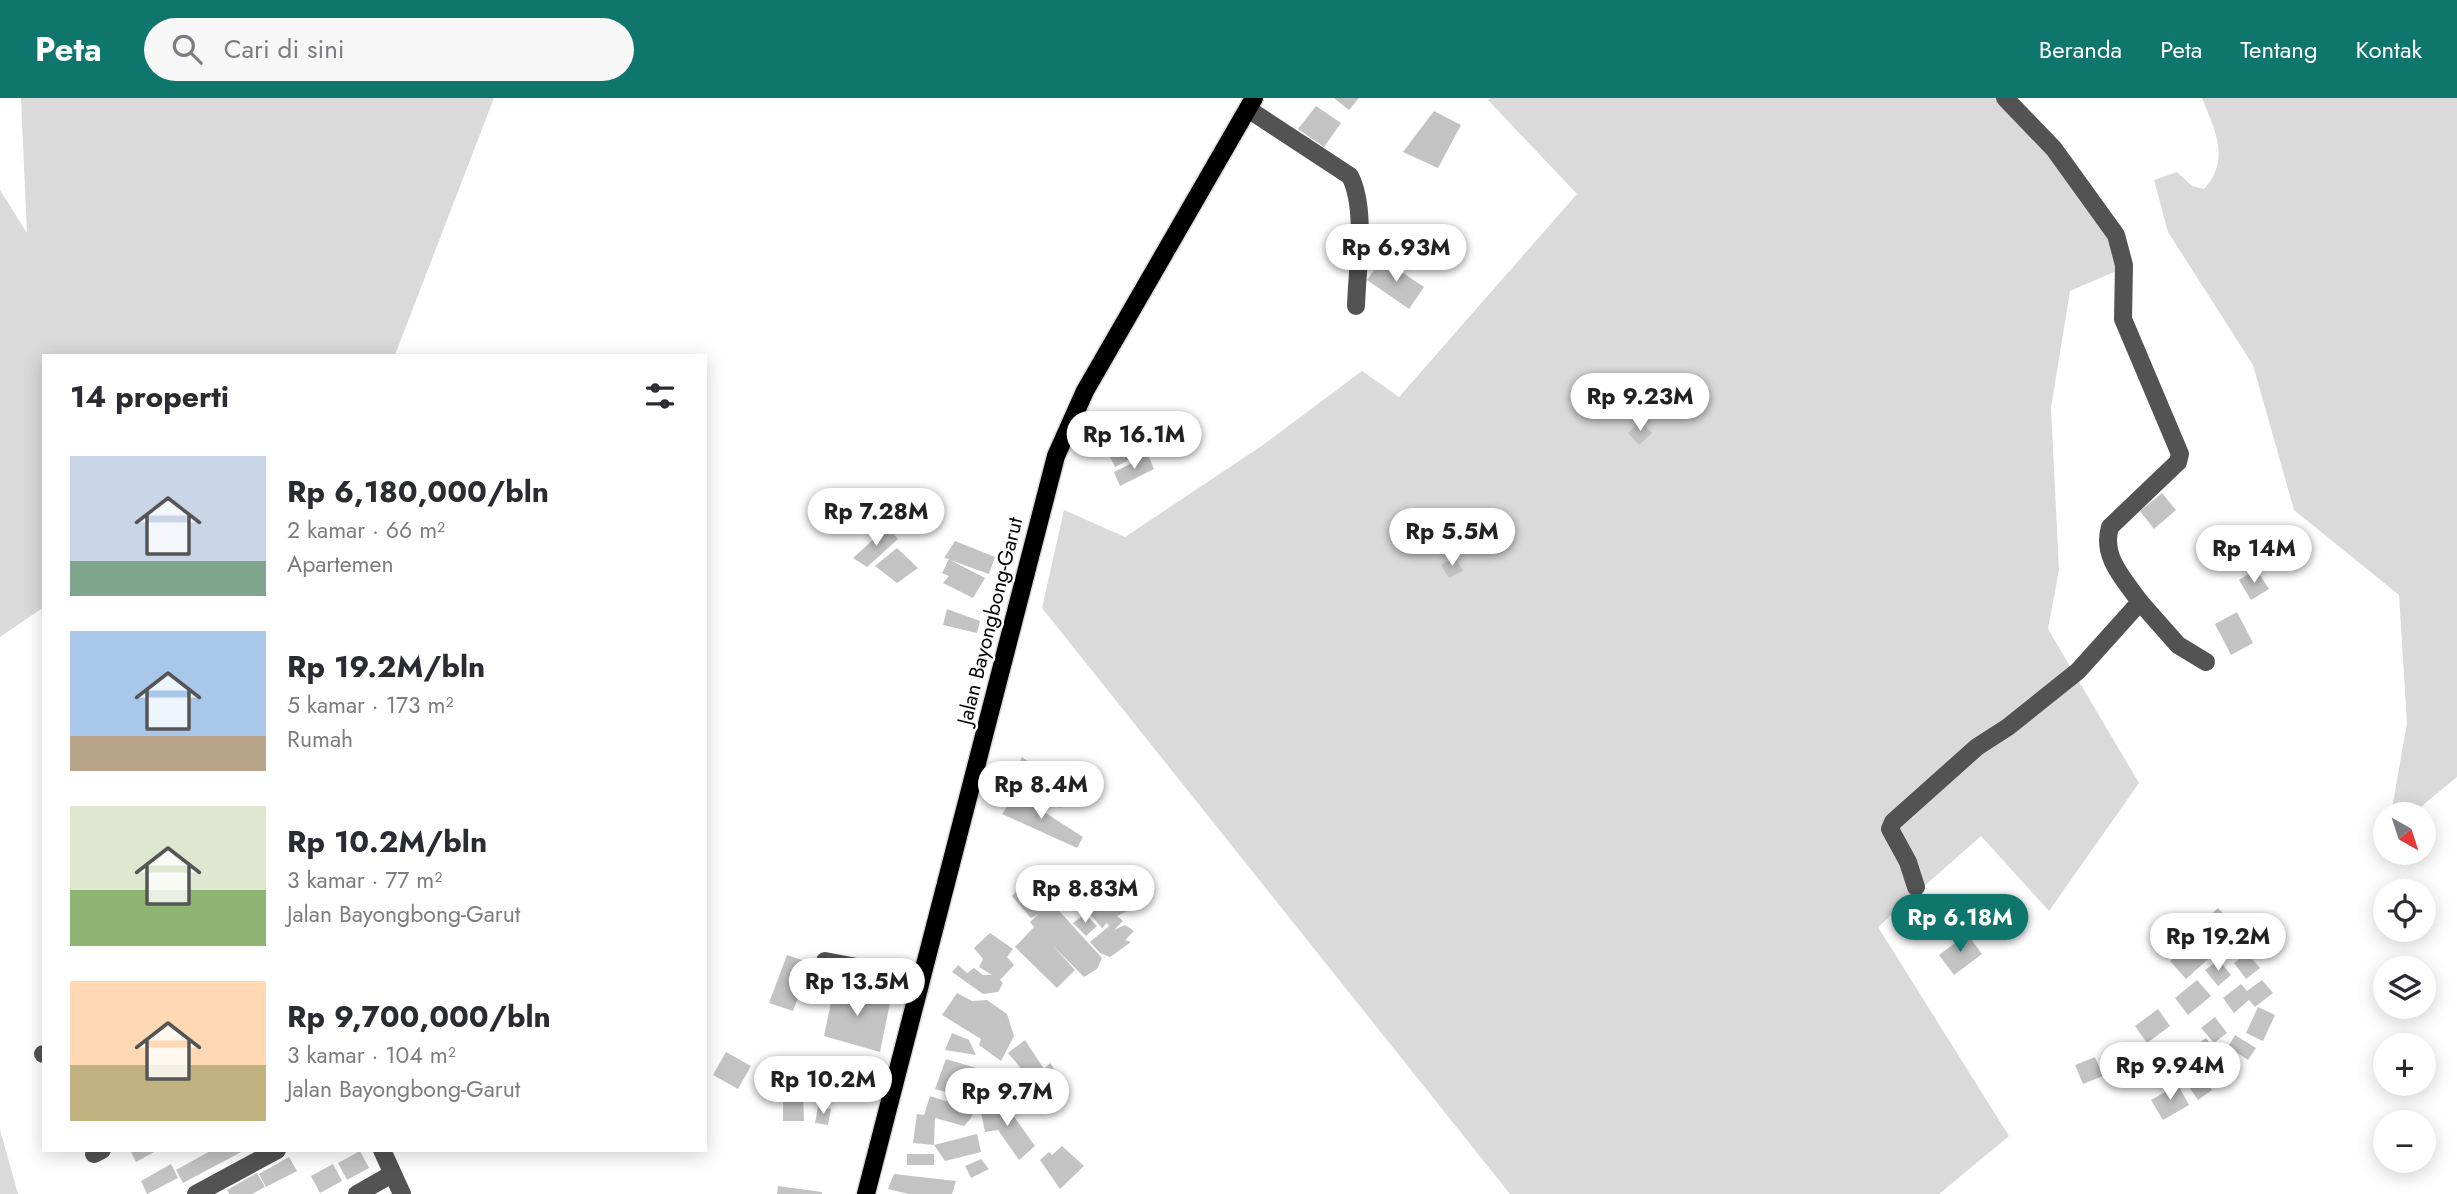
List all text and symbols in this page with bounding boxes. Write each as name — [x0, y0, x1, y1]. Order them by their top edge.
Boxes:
search box — [144, 18, 634, 81]
text: Peta — [35, 26, 102, 73]
icon: search — [168, 30, 206, 68]
text: Cari di sini — [224, 30, 345, 68]
text: Beranda — [2039, 32, 2122, 67]
text: Peta — [2160, 32, 2202, 67]
text: Tentang — [2240, 32, 2318, 67]
text: Kontak — [2356, 32, 2422, 67]
pin: Rp 6.93M — [1324, 225, 1468, 284]
text: Rp 6.93M — [1342, 230, 1450, 264]
pin: Rp 9.23M — [1568, 374, 1712, 433]
text: 14 properti — [70, 375, 229, 418]
icon: filters — [641, 377, 679, 415]
text: Rp 9.23M — [1586, 379, 1694, 413]
pin: Rp 16.1M — [1062, 412, 1206, 471]
text: Rp 16.1M — [1083, 417, 1185, 451]
text: Rp 6,180,000/bln — [287, 470, 549, 513]
icon: home — [126, 484, 210, 568]
pin: Rp 7.28M — [804, 489, 948, 548]
text: Rp 7.28M — [824, 494, 928, 528]
pin: Rp 5.5M — [1387, 508, 1517, 568]
text: 2 kamar · 66 m² — [287, 513, 445, 547]
street label: Jalan Bayongbong-Garut — [949, 514, 1030, 731]
text: Rp 5.5M — [1405, 514, 1499, 548]
pin: Rp 14M — [2197, 526, 2311, 585]
text: Rp 14M — [2212, 531, 2296, 565]
text: Apartemen — [287, 547, 393, 581]
text: Rp 19.2M/bln — [287, 645, 485, 688]
icon: home — [126, 659, 210, 743]
text: 5 kamar · 173 m² — [287, 688, 453, 722]
text: Rumah — [287, 722, 353, 756]
pin: Rp 8.4M — [976, 762, 1106, 821]
text: Rp 8.4M — [994, 767, 1088, 801]
north arrow — [2373, 802, 2436, 864]
map controls — [2373, 802, 2436, 1173]
text: Rp 10.2M/bln — [287, 820, 487, 863]
icon: home — [126, 834, 210, 918]
text: 3 kamar · 77 m² — [287, 863, 442, 897]
pin: Rp 8.83M — [1013, 866, 1157, 925]
text: Rp 8.83M — [1032, 871, 1138, 905]
button: locate — [2373, 879, 2436, 942]
pin: Rp 6.18M — [1888, 894, 2032, 954]
text: Jalan Bayongbong-Garut — [287, 897, 520, 931]
text: Rp 6.18M — [1907, 900, 2013, 934]
pin: Rp 19.2M — [2146, 914, 2290, 973]
text: Rp 19.2M — [2166, 919, 2270, 953]
button: layers — [2373, 956, 2436, 1019]
pin: Rp 13.5M — [785, 958, 929, 1018]
text: Rp 13.5M — [805, 964, 909, 998]
text: Rp 9,700,000/bln — [287, 995, 551, 1038]
icon: home — [126, 1009, 210, 1093]
button: + — [2373, 1033, 2436, 1096]
text: 3 kamar · 104 m² — [287, 1038, 456, 1072]
pin: Rp 9.94M — [2098, 1042, 2242, 1102]
text: Rp 9.94M — [2115, 1048, 2225, 1082]
pin: Rp 10.2M — [751, 1056, 895, 1116]
text: Rp 10.2M — [770, 1062, 876, 1096]
pin: Rp 9.7M — [942, 1068, 1072, 1128]
text: Jalan Bayongbong-Garut — [287, 1072, 520, 1106]
text: Rp 9.7M — [961, 1074, 1053, 1108]
button: − — [2373, 1110, 2436, 1173]

